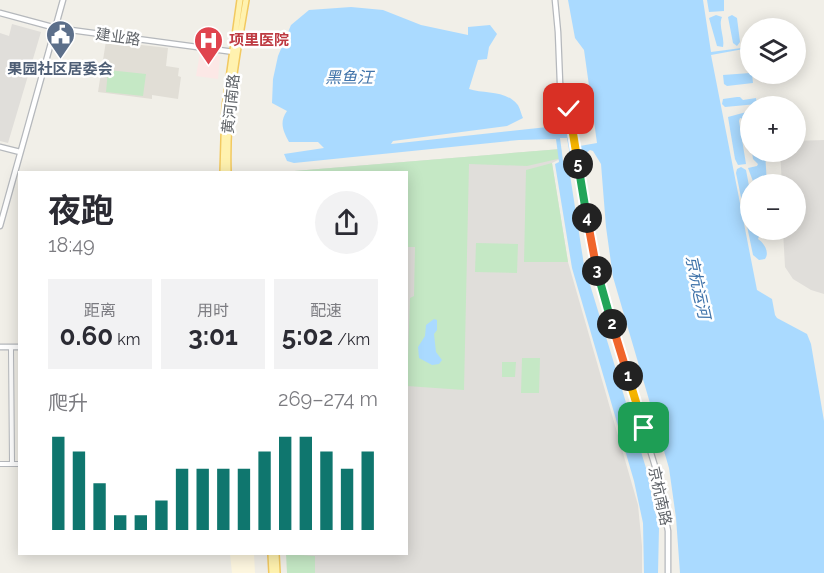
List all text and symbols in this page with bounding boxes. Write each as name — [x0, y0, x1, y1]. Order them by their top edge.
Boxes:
public building icon: 果园社区居委会 — [44, 18, 76, 60]
map controls — [740, 18, 806, 240]
button: layers — [740, 18, 806, 84]
hospital icon: 项里医院 — [192, 24, 224, 66]
street label: 建业路 — [94, 25, 142, 49]
place label: 项里医院 — [229, 31, 289, 49]
place label: 果园社区居委会 — [7, 60, 113, 78]
water label: 黑鱼汪 — [325, 68, 376, 87]
street label: 黄河南路 — [219, 73, 243, 135]
pin — [543, 83, 594, 134]
icon: check — [552, 92, 585, 125]
button: + — [740, 96, 806, 162]
pin: 5 — [563, 149, 593, 179]
text: 5 — [574, 154, 582, 173]
button: − — [740, 174, 806, 240]
text: 夜跑 — [48, 191, 114, 230]
button: share — [315, 191, 378, 254]
pin: 4 — [572, 203, 602, 233]
text: 4 — [582, 208, 592, 227]
text: 18:49 — [48, 233, 95, 257]
water label: 京杭运河 — [682, 254, 715, 323]
pin: 3 — [582, 256, 612, 286]
text: 3 — [593, 261, 601, 280]
text: 距离 — [84, 301, 116, 320]
text: 用时 — [197, 301, 229, 320]
text: 配速 — [310, 301, 342, 320]
pin: 2 — [597, 309, 627, 339]
text: 2 — [607, 314, 617, 333]
text: 0.60 — [60, 321, 113, 351]
text: 3:01 — [188, 321, 238, 351]
text: 5:02 — [282, 321, 333, 351]
text: km — [113, 330, 140, 349]
text: /km — [333, 330, 370, 349]
pin: 1 — [613, 361, 643, 391]
text: 1 — [624, 366, 632, 385]
text: 269–274 m — [278, 387, 378, 411]
text: 爬升 — [48, 391, 88, 415]
pin — [618, 402, 669, 453]
icon: arrive — [627, 411, 660, 444]
street label: 京杭南路 — [645, 465, 675, 527]

